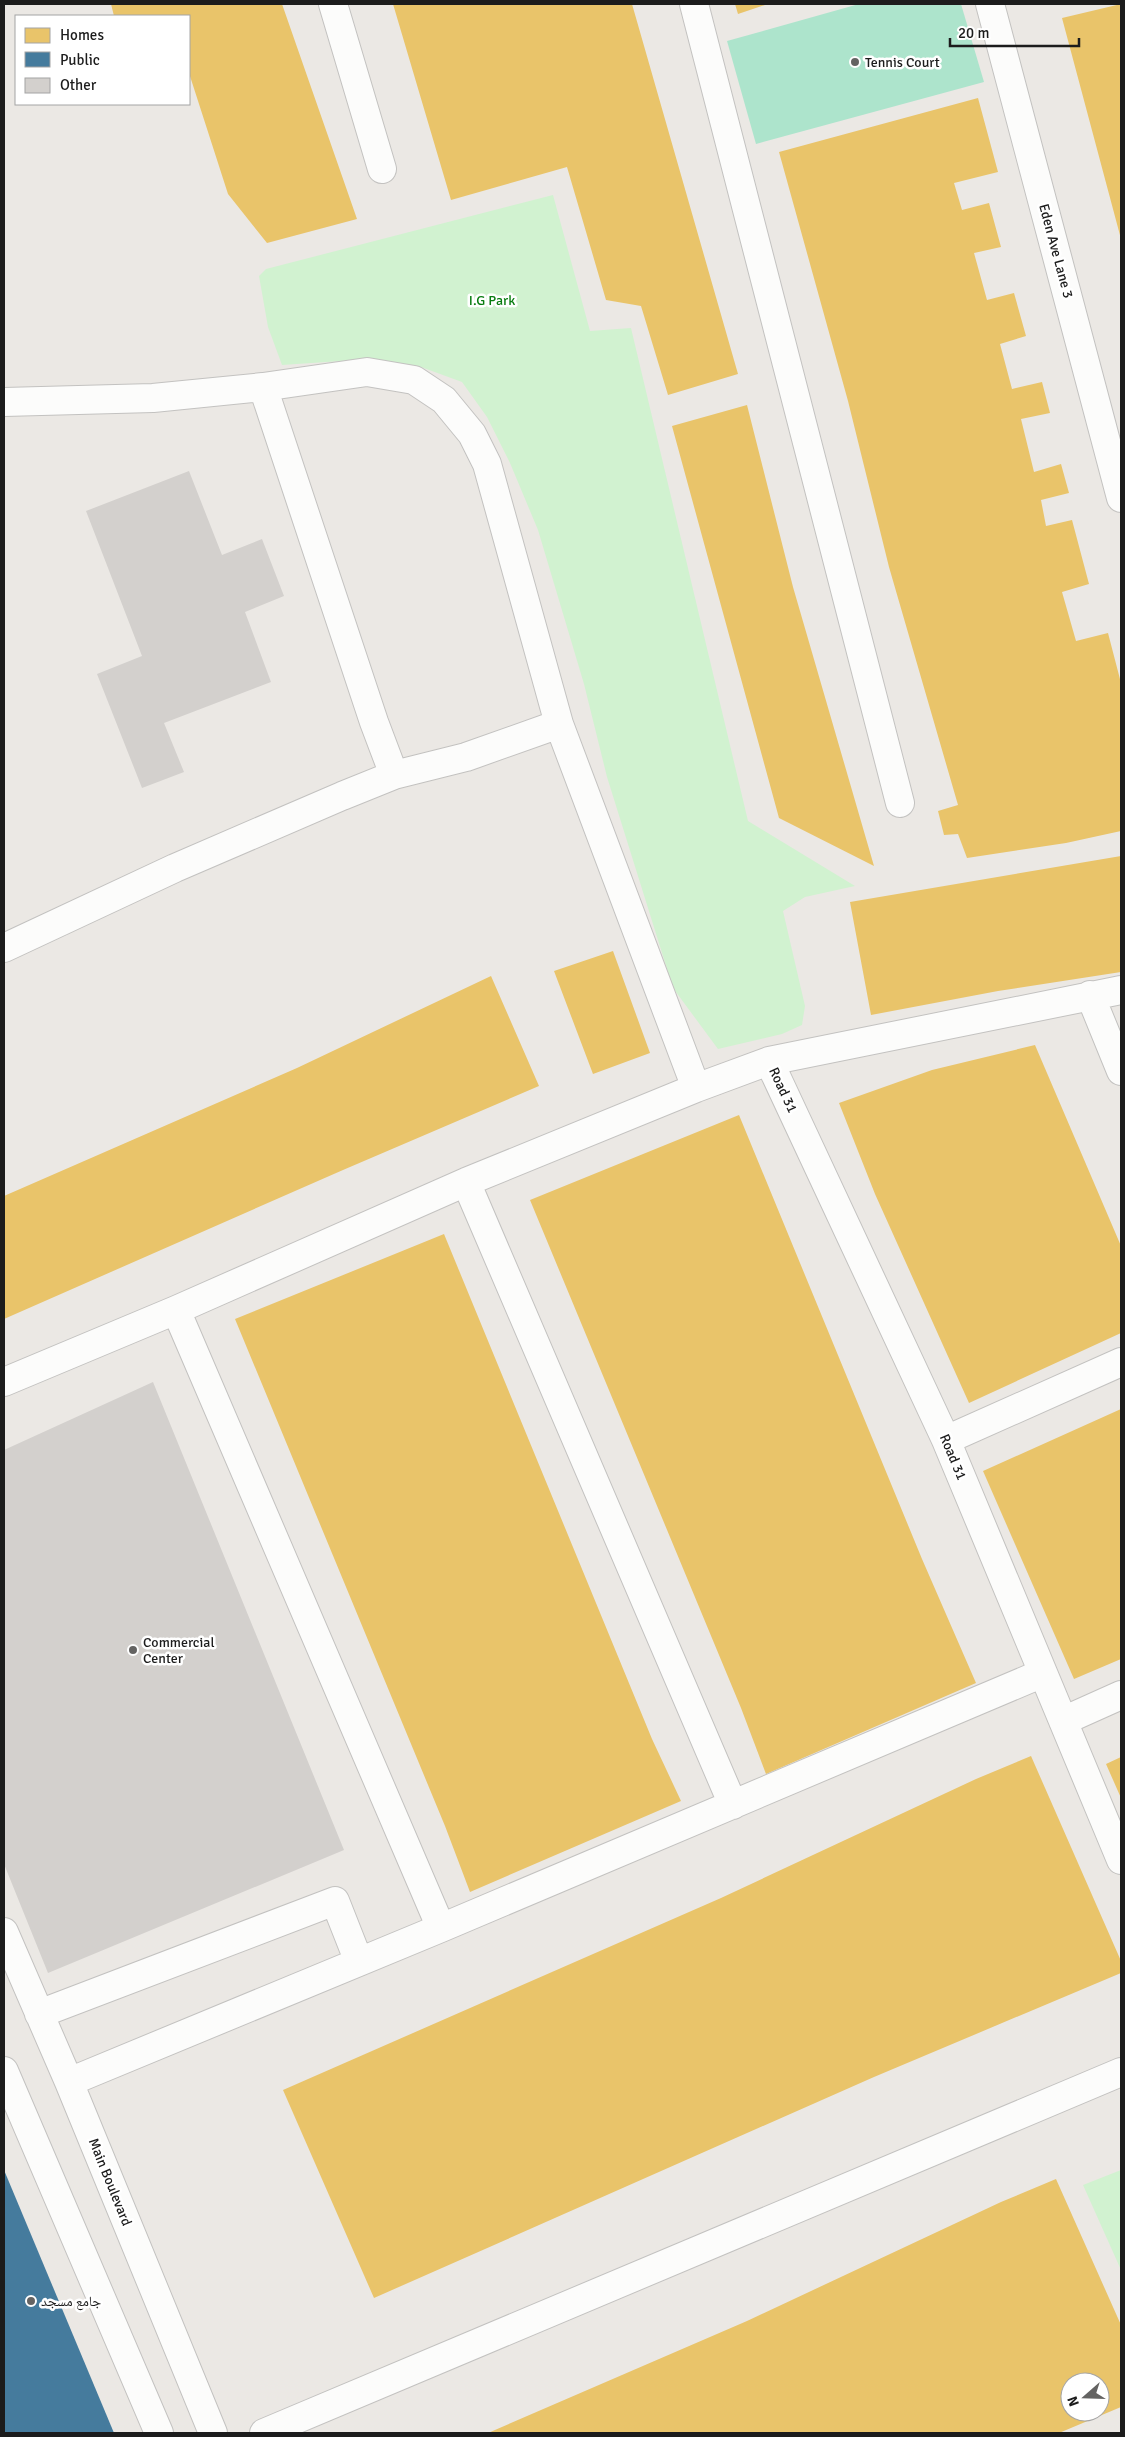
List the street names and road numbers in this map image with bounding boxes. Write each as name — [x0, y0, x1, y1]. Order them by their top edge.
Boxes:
street label: Eden Ave Lane 3 — [1035, 202, 1077, 300]
street label: Road 31 — [765, 1065, 801, 1115]
street label: Road 31 — [936, 1432, 970, 1482]
street label: Main Boulevard — [85, 2136, 135, 2228]

